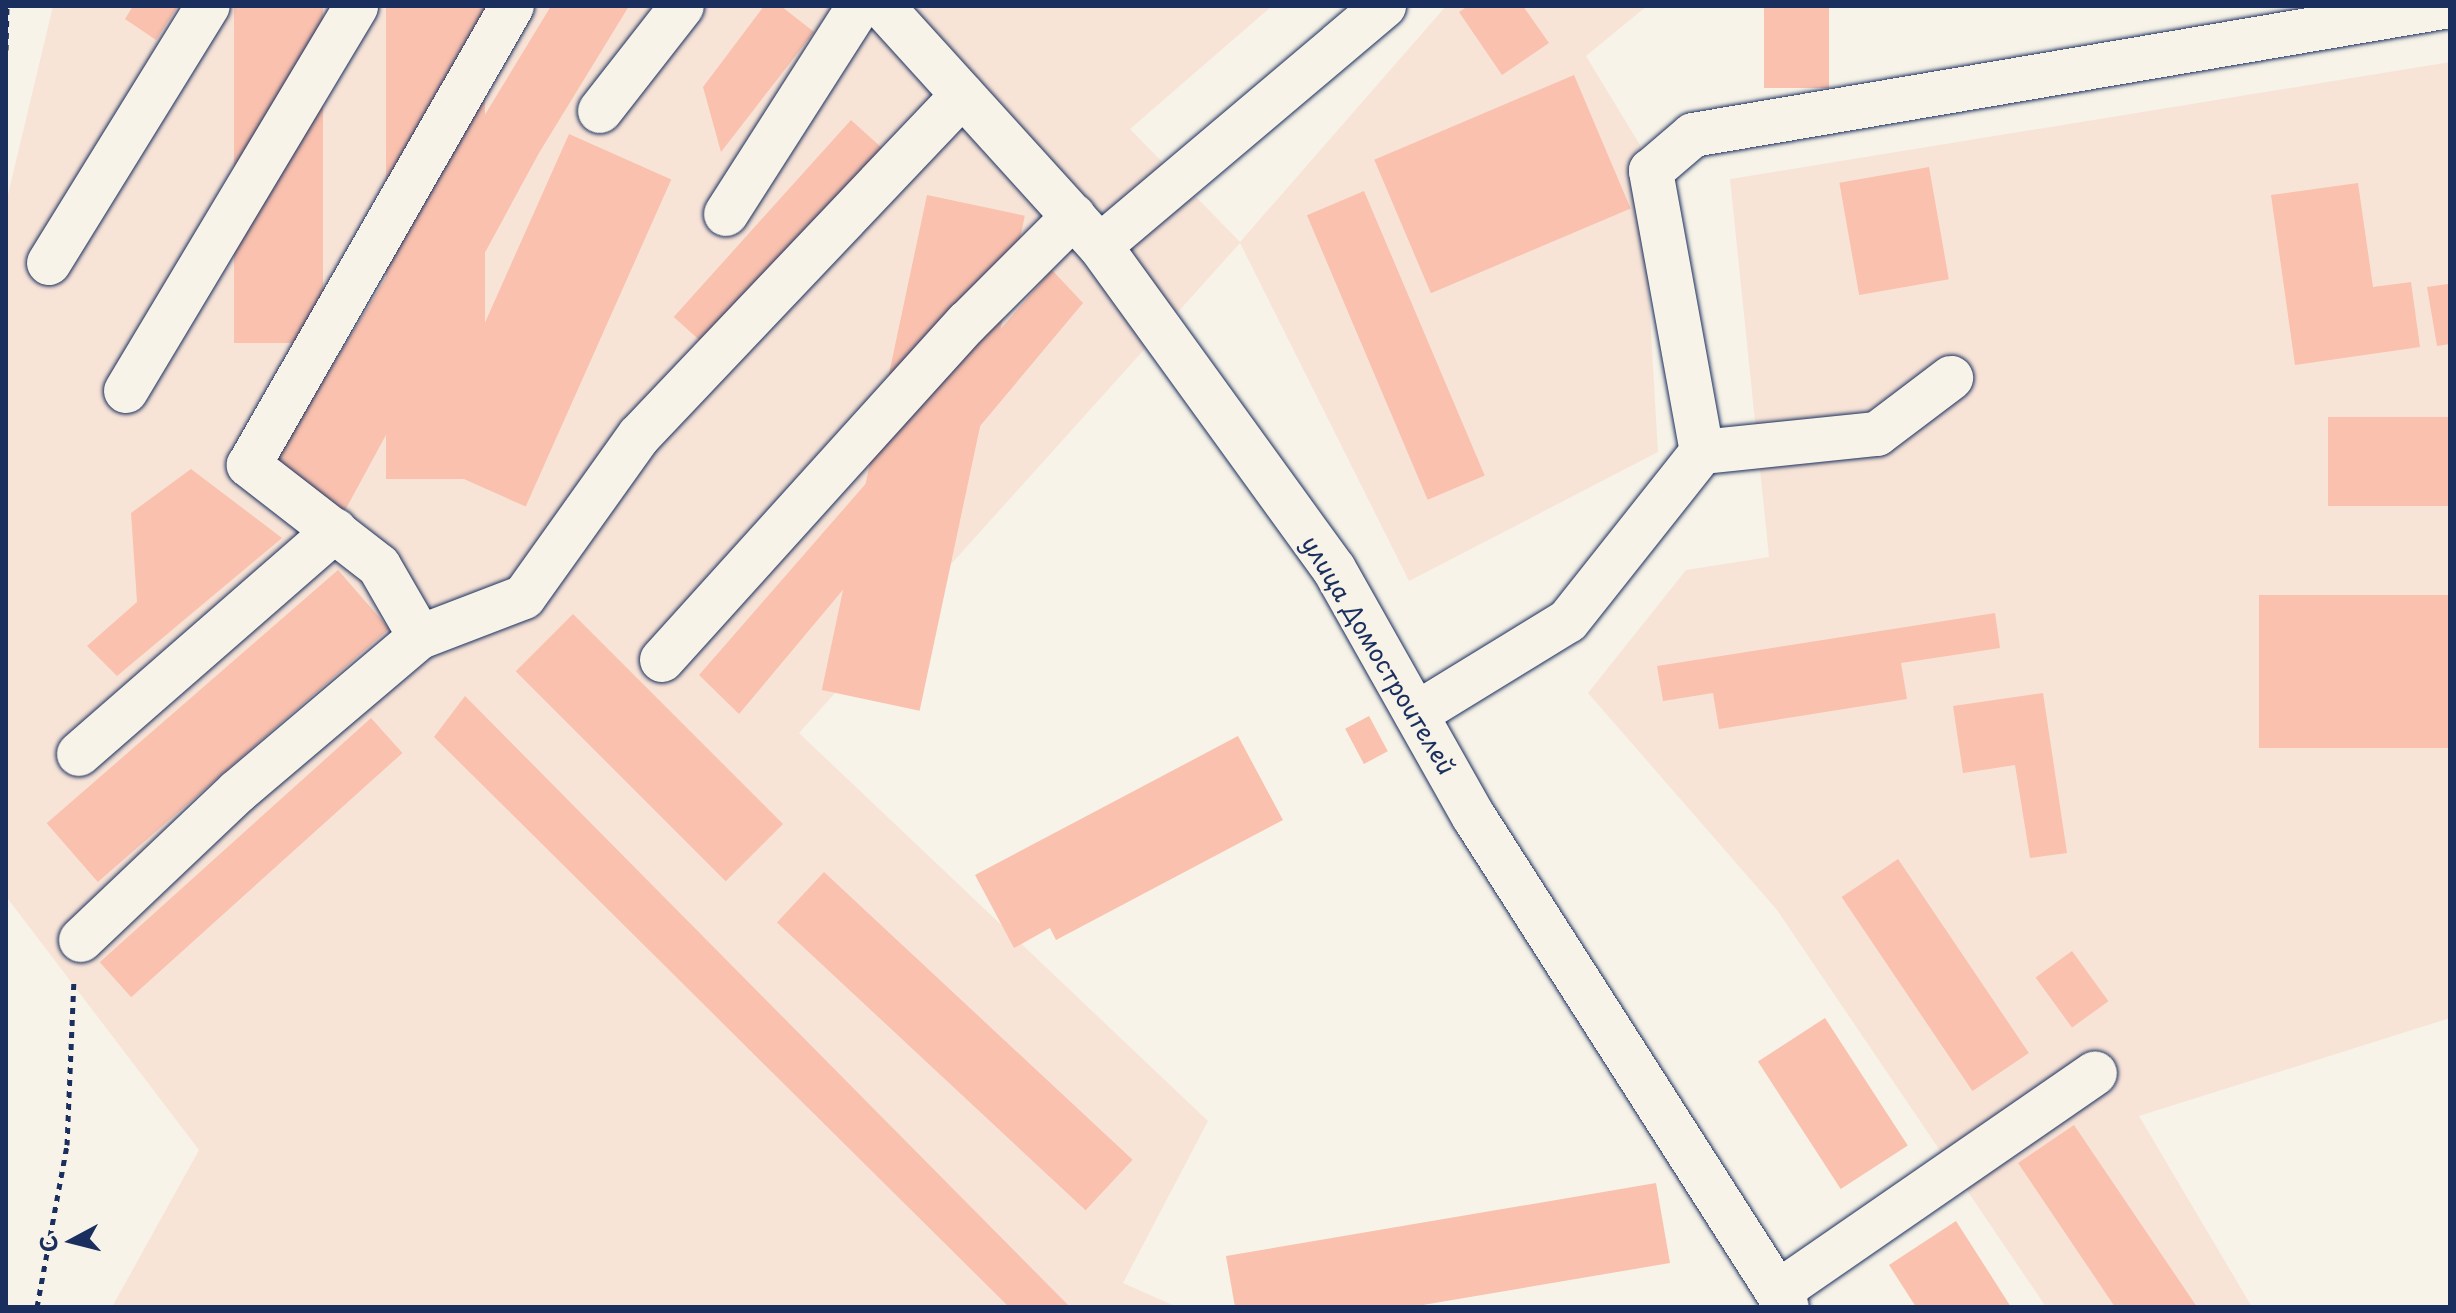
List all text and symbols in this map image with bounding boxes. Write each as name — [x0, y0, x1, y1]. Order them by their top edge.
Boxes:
street label: улица Домостроителей — [1296, 530, 1462, 780]
north arrow — [32, 1201, 112, 1281]
text: С — [30, 1234, 65, 1254]

